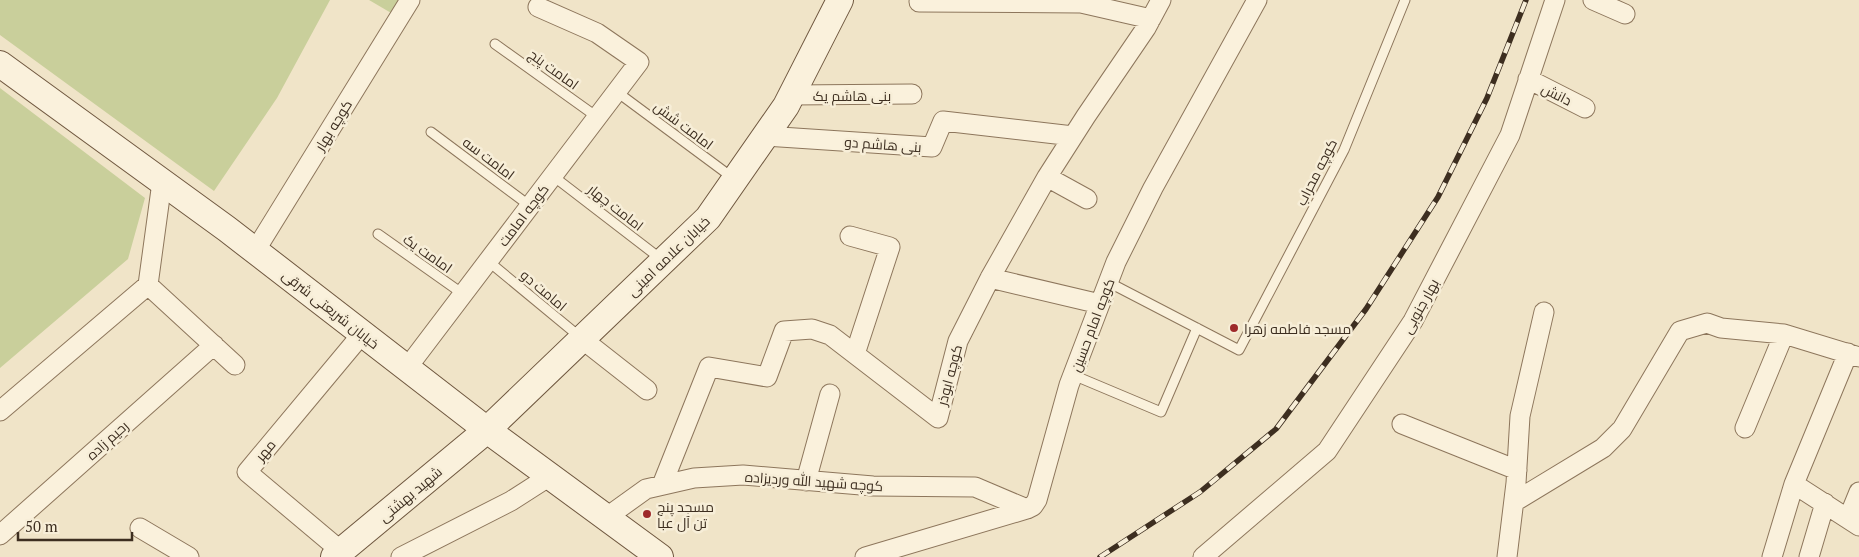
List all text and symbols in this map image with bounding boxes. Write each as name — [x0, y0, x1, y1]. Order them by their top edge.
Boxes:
street label: امامت پنج — [525, 44, 583, 94]
street label: دانش — [1539, 78, 1575, 110]
street label: بنی هاشم یک — [813, 86, 891, 106]
street label: کوچه بهار — [309, 96, 357, 156]
street label: امامت شش — [650, 96, 718, 154]
street label: امامت سه — [459, 132, 519, 184]
street label: بنی هاشم دو — [844, 132, 922, 157]
street label: کوچه محراب — [1291, 135, 1342, 209]
street label: امامت چهار — [583, 179, 648, 235]
street label: کوچه امامت — [493, 180, 553, 251]
street label: خیابان علامه امینی — [623, 212, 713, 300]
street label: امامت یک — [400, 229, 456, 277]
street label: خیابان شریعتی شرقی — [279, 265, 383, 353]
street label: امامت دو — [517, 265, 571, 315]
street label: کوچه امام حسین — [1065, 275, 1120, 375]
street label: بهار جنوبی — [1397, 275, 1443, 337]
place label: مسجد فاطمه زهرا — [1244, 319, 1351, 338]
marker: مسجد فاطمه زهرا — [1228, 322, 1240, 334]
street label: کوچه ابوذر — [932, 343, 967, 409]
street label: رحیم زاده — [82, 416, 133, 465]
street label: مهر — [250, 435, 279, 465]
street label: شهید بهشتی — [374, 462, 446, 526]
street label: کوچه شهید الله وردیزاده — [744, 467, 884, 496]
place label: مسجد پنج تن آل عبا — [657, 497, 714, 532]
marker: مسجد پنج تن آل عبا — [641, 508, 653, 520]
scale bar — [18, 510, 131, 542]
text: 50 m — [25, 516, 58, 536]

